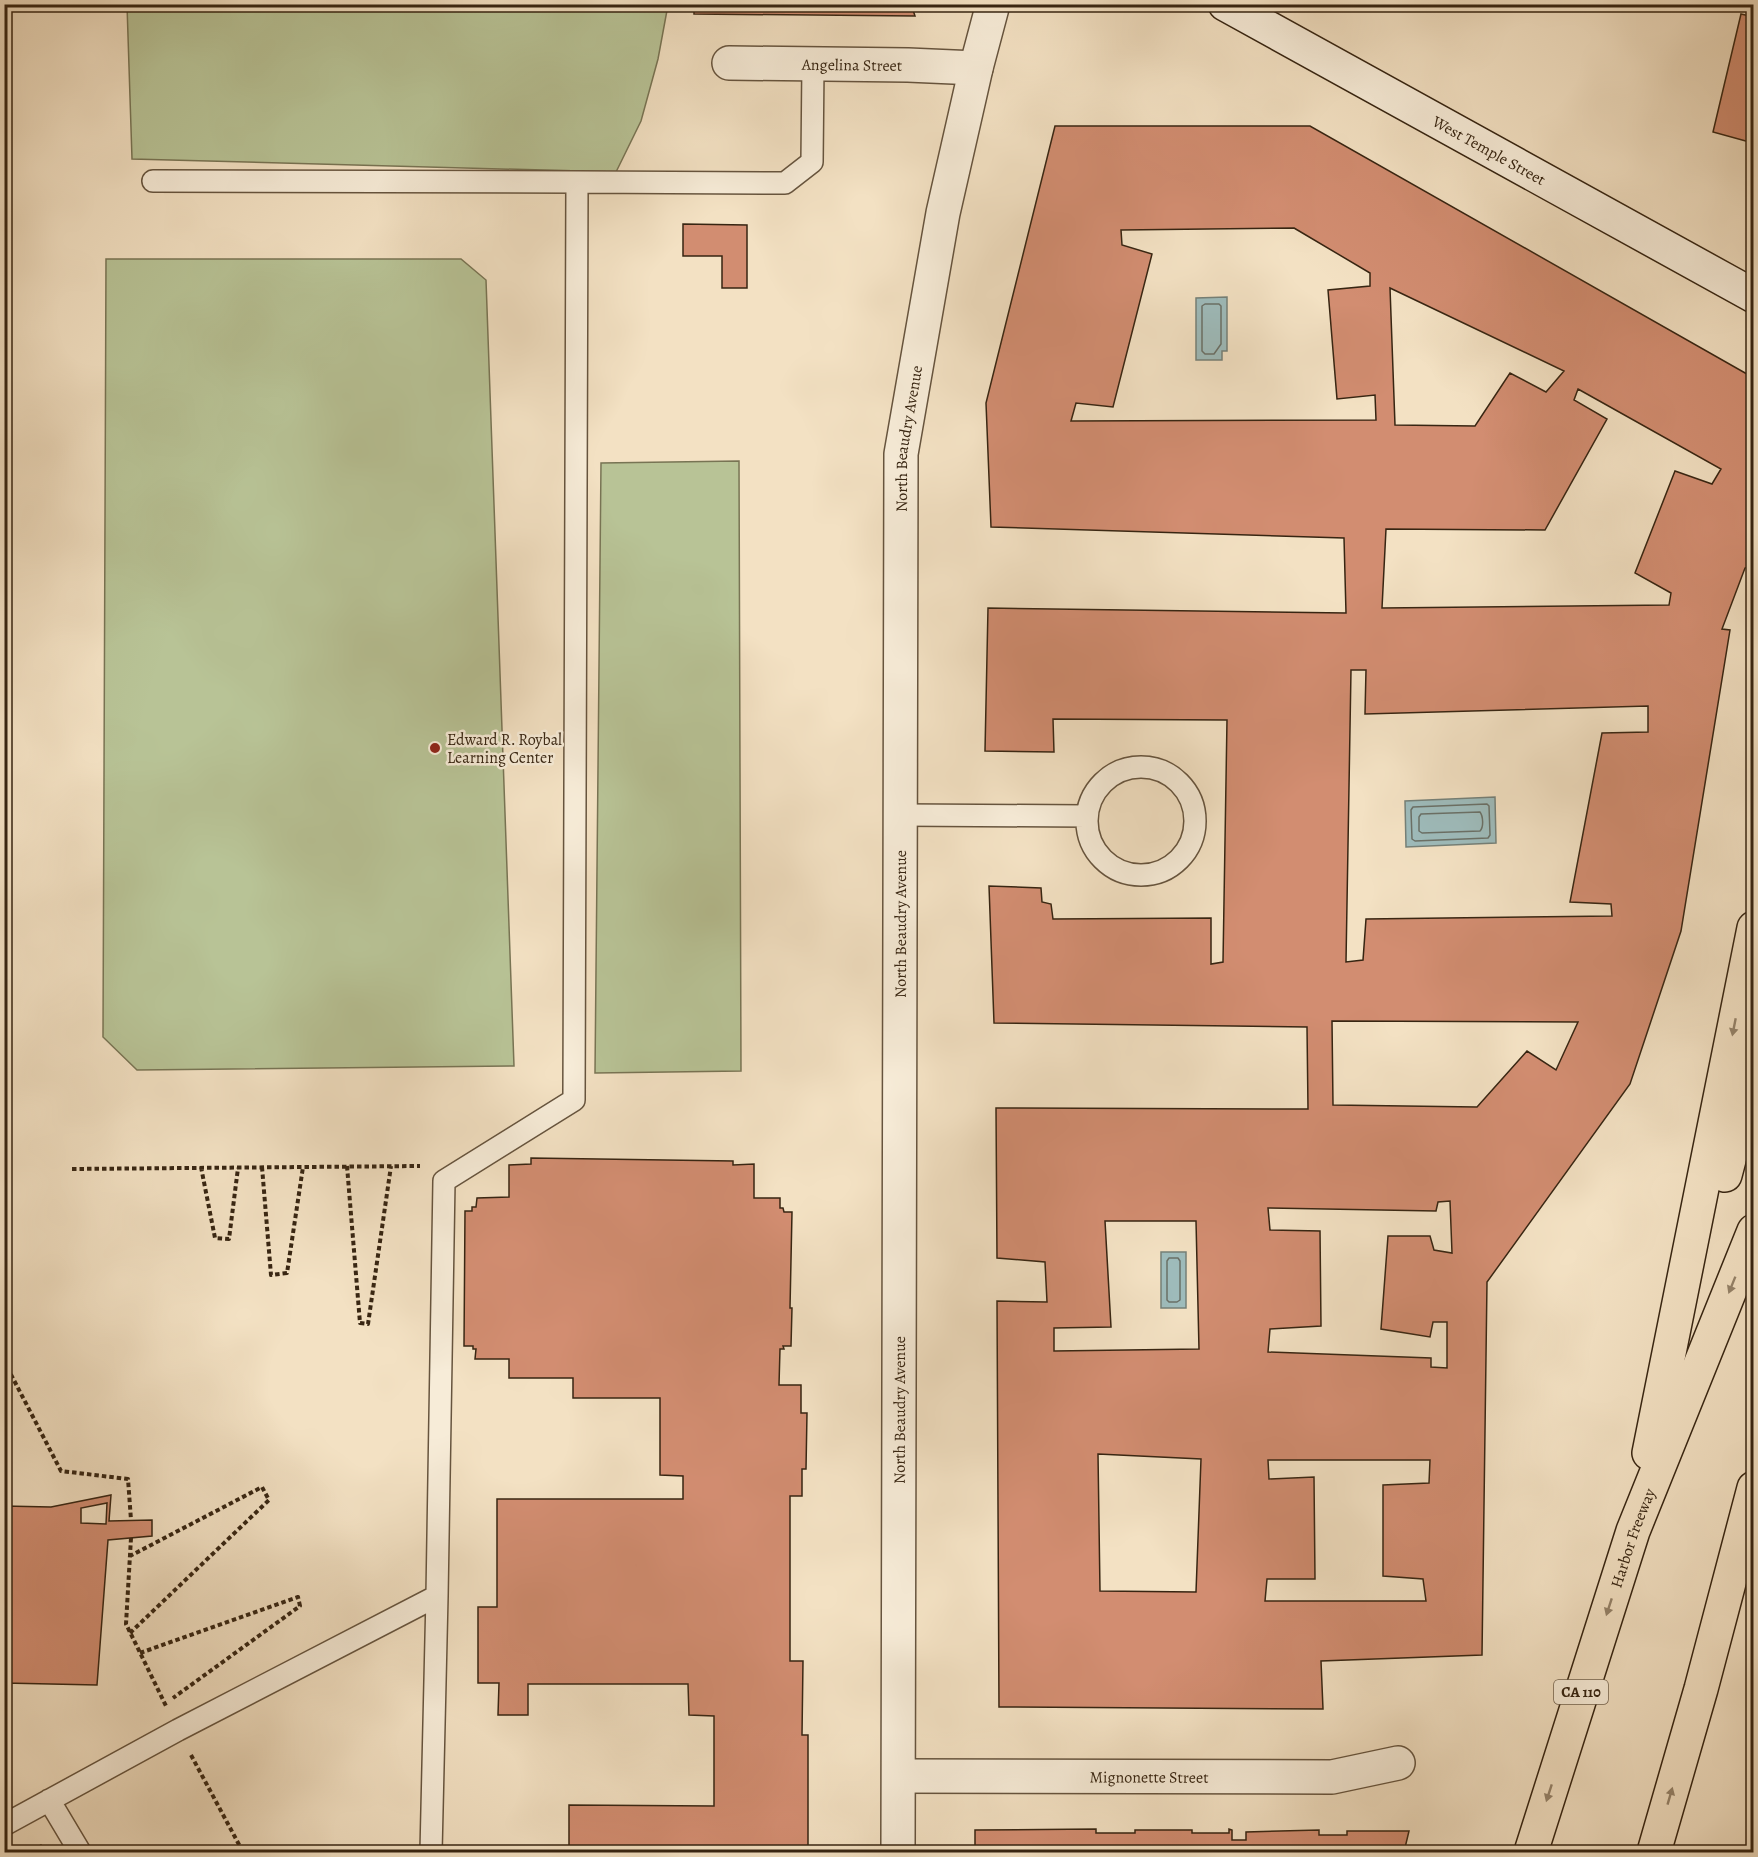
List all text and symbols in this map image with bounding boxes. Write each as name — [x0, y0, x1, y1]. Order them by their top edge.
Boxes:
street label: Angelina Street — [801, 54, 902, 77]
street label: West Temple Street — [1428, 110, 1549, 191]
street label: North Beaudry Avenue — [891, 364, 928, 512]
place label: Edward R. Roybal Learning Center — [447, 729, 562, 769]
marker: Edward R. Roybal Learning Center — [428, 741, 442, 755]
street label: North Beaudry Avenue — [890, 850, 912, 998]
one-way arrow — [1728, 1018, 1738, 1036]
one-way arrow — [1727, 1276, 1736, 1294]
street label: North Beaudry Avenue — [889, 1336, 911, 1484]
street label: Harbor Freeway — [1606, 1484, 1661, 1591]
one-way arrow — [1603, 1598, 1613, 1616]
road number: CA 110 — [1554, 1680, 1608, 1704]
street label: Mignonette Street — [1090, 1766, 1208, 1789]
one-way arrow — [1544, 1784, 1553, 1802]
one-way arrow — [1666, 1787, 1675, 1805]

